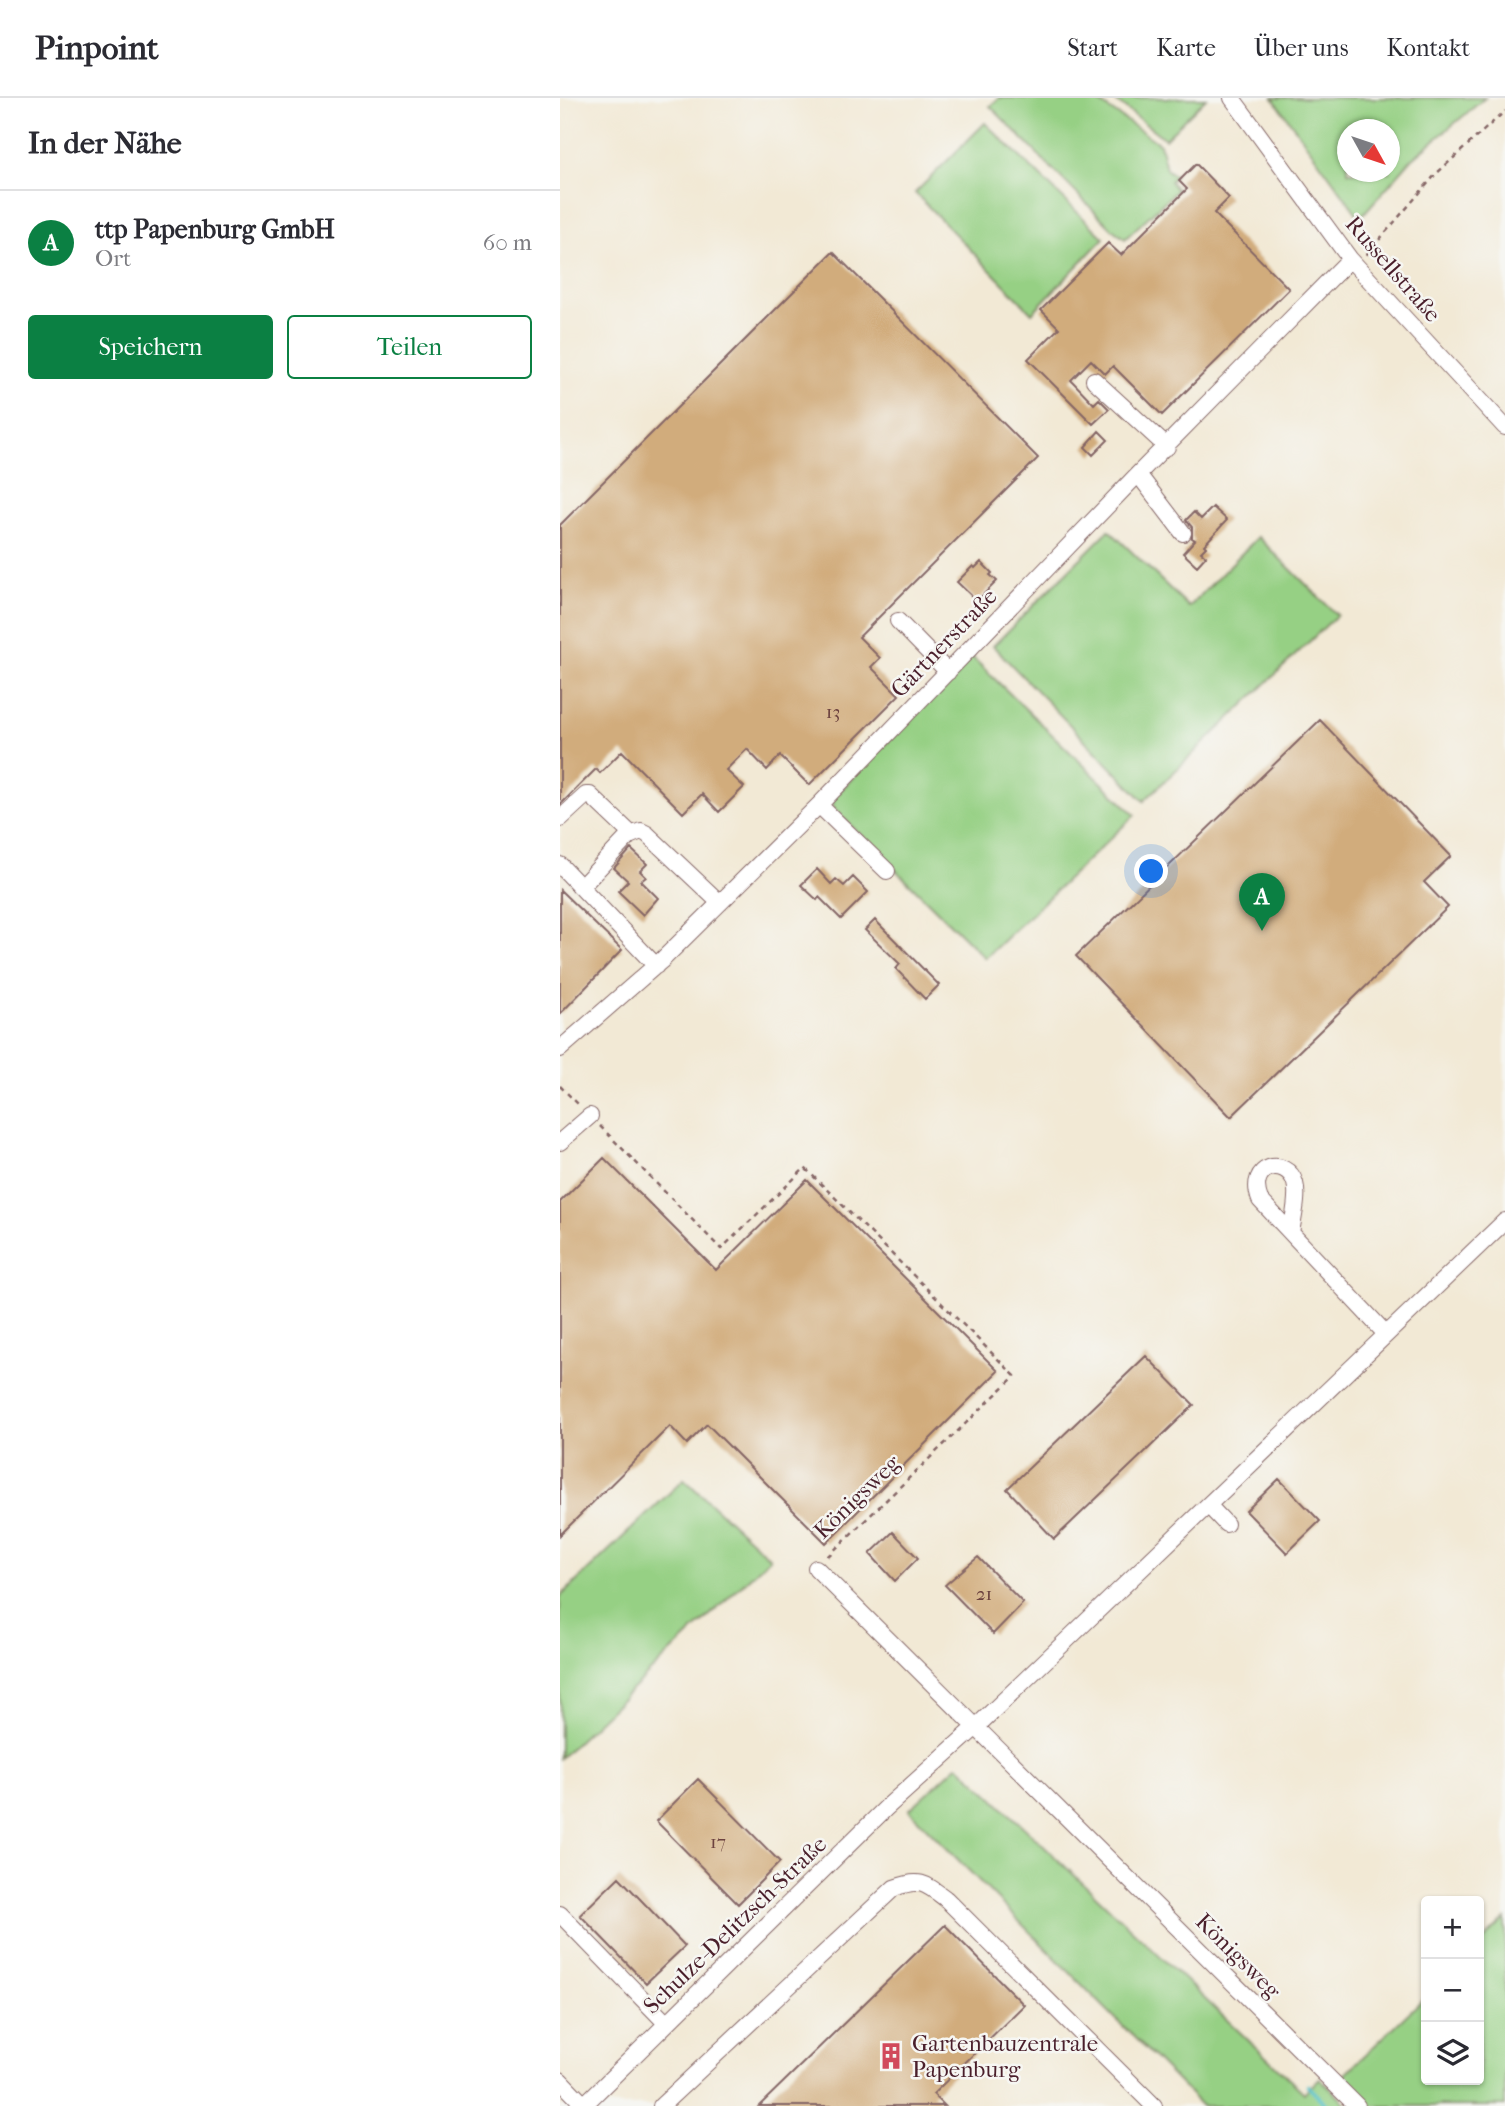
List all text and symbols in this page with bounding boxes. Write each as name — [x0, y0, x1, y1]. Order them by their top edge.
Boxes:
text: Pinpoint — [35, 29, 159, 68]
text: Start — [1067, 34, 1118, 62]
text: Karte — [1156, 34, 1216, 62]
text: Über uns — [1254, 34, 1349, 62]
text: Kontakt — [1387, 34, 1470, 62]
north arrow — [1337, 119, 1400, 182]
text: In der Nähe — [28, 126, 182, 161]
street label: Russellstraße — [1340, 211, 1446, 327]
text: ttp Papenburg GmbH — [95, 214, 335, 245]
text: A — [44, 229, 58, 256]
text: 60 m — [483, 229, 532, 256]
text: Ort — [95, 245, 131, 272]
button: Speichern — [28, 315, 273, 379]
button: Teilen — [287, 315, 532, 379]
street label: Gärtnerstraße — [885, 583, 1003, 703]
house number: 13 — [826, 701, 840, 723]
your location — [1134, 854, 1168, 888]
pin: A — [1239, 873, 1285, 931]
street label: Königsweg — [808, 1449, 906, 1545]
house number: 21 — [976, 1583, 992, 1605]
street label: Schulze-Delitzsch-Straße — [638, 1831, 832, 2019]
house number: 17 — [710, 1831, 726, 1853]
map controls — [1421, 1896, 1484, 2085]
button: + — [1421, 1896, 1484, 1959]
street label: Königsweg — [1190, 1908, 1287, 2005]
button: − — [1421, 1959, 1484, 2022]
button: layers — [1421, 2022, 1484, 2085]
place label: Gartenbauzentrale Papenburg — [912, 2030, 1098, 2083]
building icon: Gartenbauzentrale Papenburg — [876, 2041, 906, 2071]

